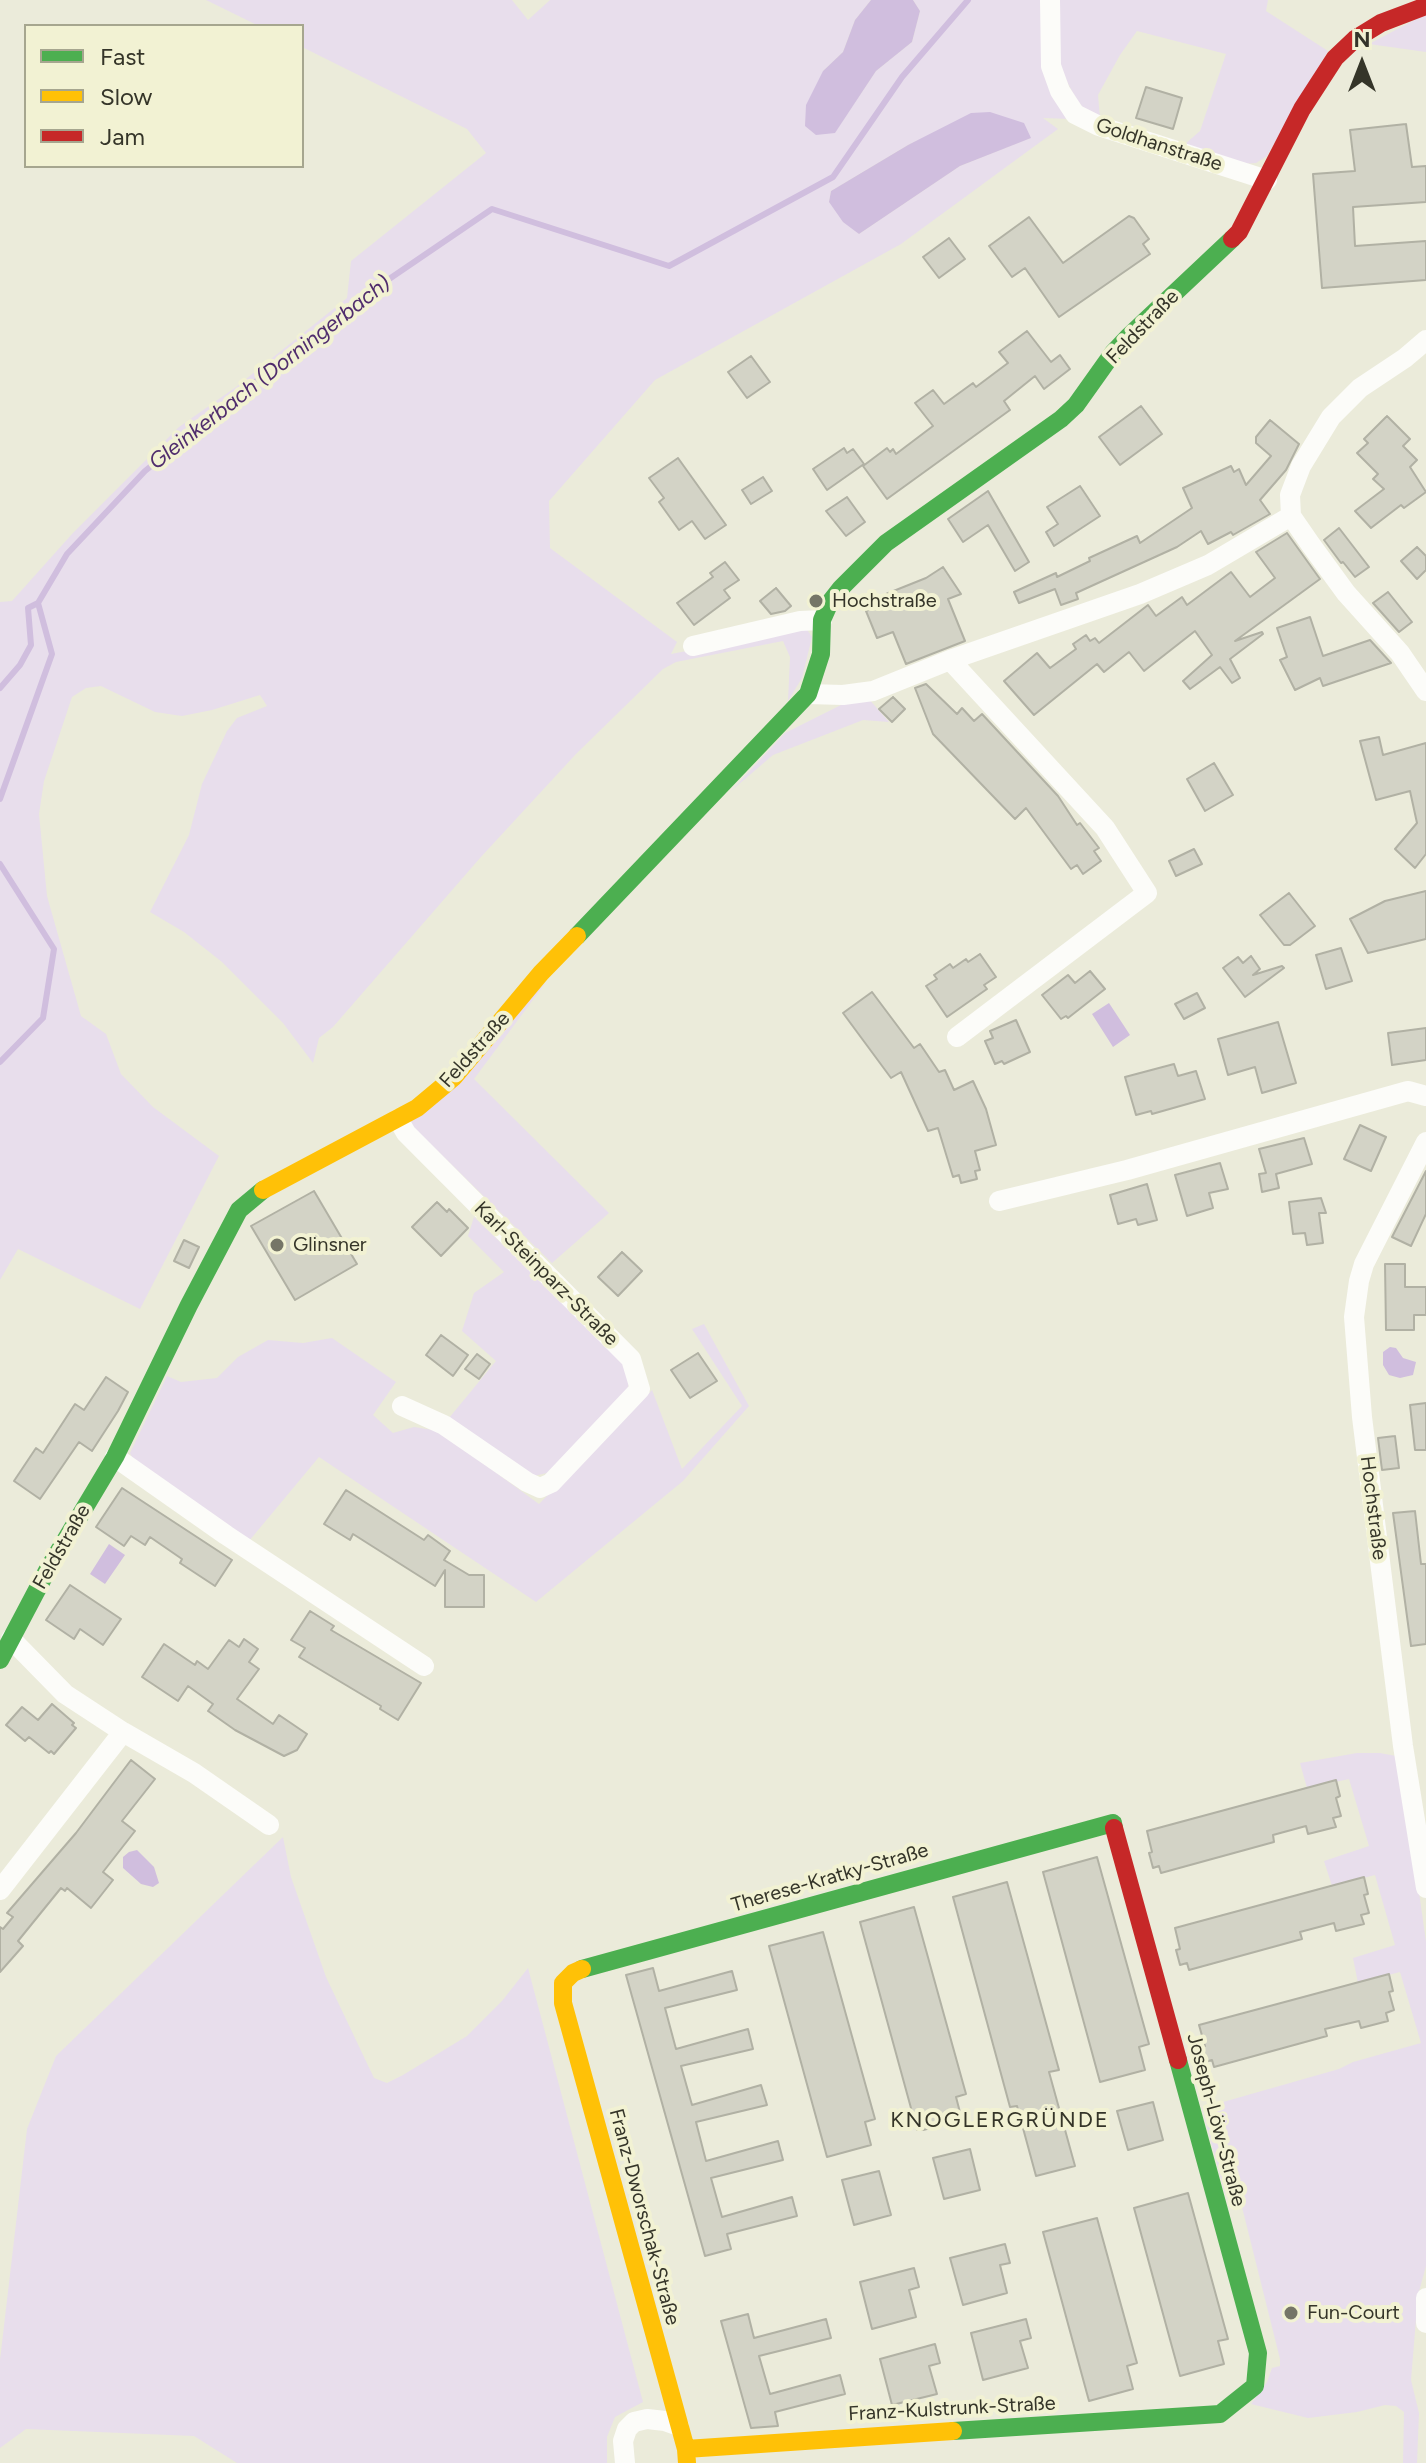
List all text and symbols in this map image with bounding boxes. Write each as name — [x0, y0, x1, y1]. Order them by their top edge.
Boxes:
legend — [24, 24, 304, 168]
north arrow — [1322, 24, 1402, 104]
text: N — [1353, 26, 1371, 53]
text: Fast — [100, 42, 145, 71]
text: Slow — [100, 82, 152, 111]
street label: Goldhanstraße — [1093, 113, 1225, 177]
text: Jam — [100, 122, 145, 151]
water label: Gleinkerbach (Dorningerbach) — [144, 270, 396, 476]
street label: Feldstraße — [1102, 285, 1184, 369]
place label: Hochstraße — [832, 589, 937, 613]
marker: Hochstraße — [807, 592, 825, 610]
street label: Feldstraße — [435, 1007, 515, 1093]
street label: Karl-Steinparz-Straße — [469, 1197, 623, 1351]
place label: Glinsner — [293, 1233, 367, 1257]
marker: Glinsner — [268, 1236, 286, 1254]
street label: Hochstraße — [1355, 1455, 1391, 1561]
street label: Feldstraße — [28, 1500, 96, 1594]
street label: Therese-Kratky-Straße — [729, 1838, 931, 1918]
street label: Joseph-Löw-Straße — [1181, 2031, 1251, 2209]
street label: Franz-Dworschak-Straße — [604, 2106, 684, 2328]
district label: KNOGLERGRÜNDE — [890, 2108, 1110, 2134]
place label: Fun-Court — [1307, 2301, 1400, 2325]
marker: Fun-Court — [1282, 2304, 1300, 2322]
street label: Franz-Kulstrunk-Straße — [848, 2392, 1056, 2426]

